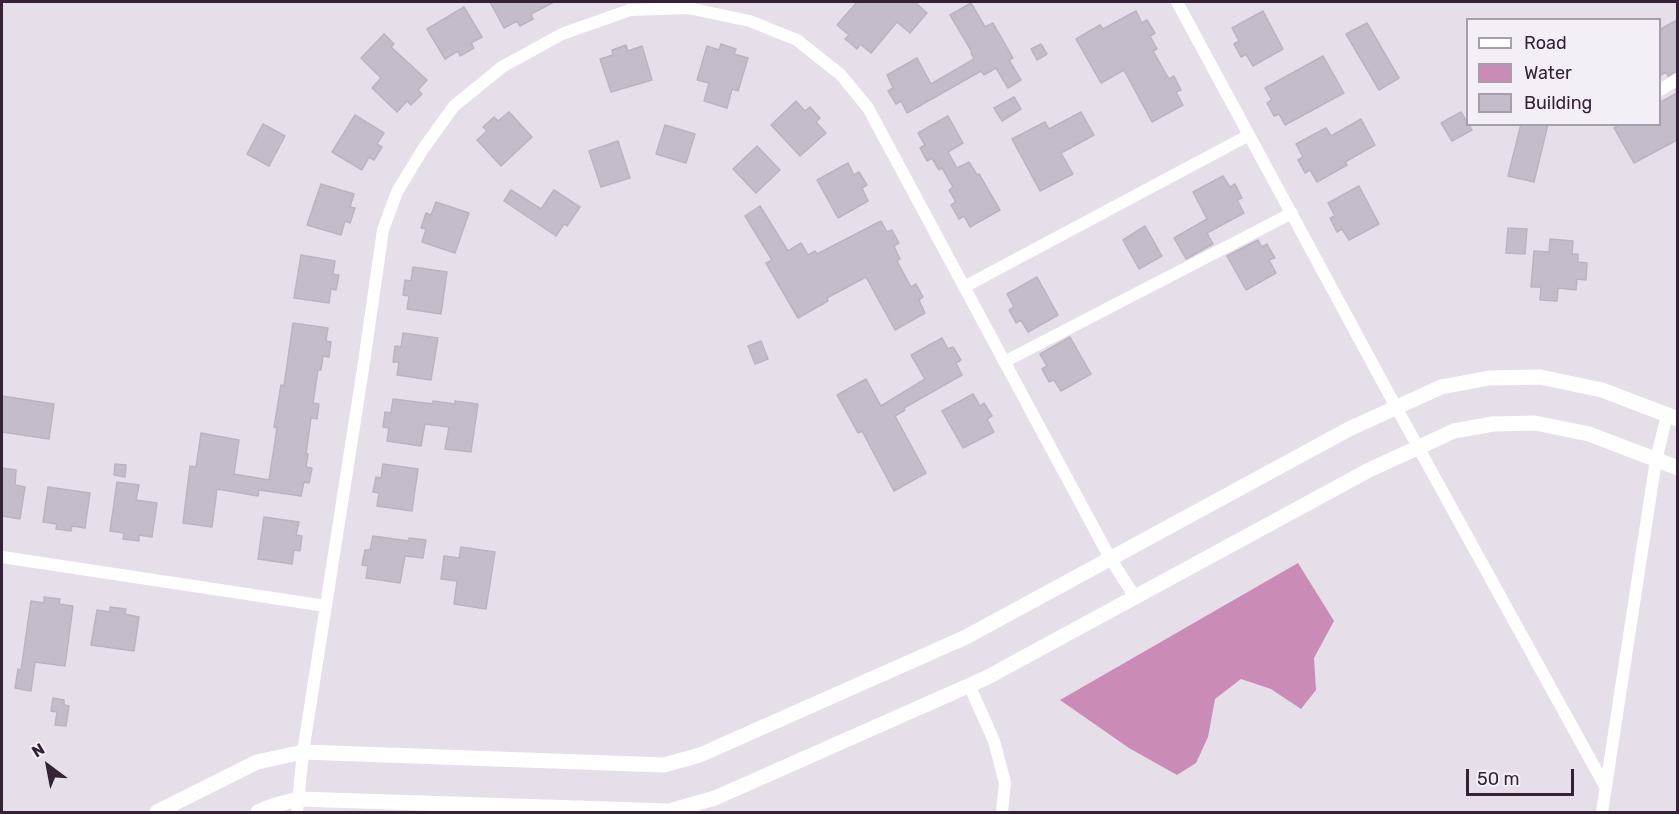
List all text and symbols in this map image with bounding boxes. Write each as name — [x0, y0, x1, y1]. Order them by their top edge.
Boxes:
legend — [1466, 18, 1661, 126]
text: Road — [1524, 32, 1567, 54]
text: Water — [1524, 62, 1572, 84]
text: Building — [1524, 92, 1592, 114]
north arrow — [18, 736, 78, 796]
text: N — [28, 739, 48, 761]
scale bar — [1469, 757, 1577, 795]
text: 50 m — [1477, 768, 1520, 790]

